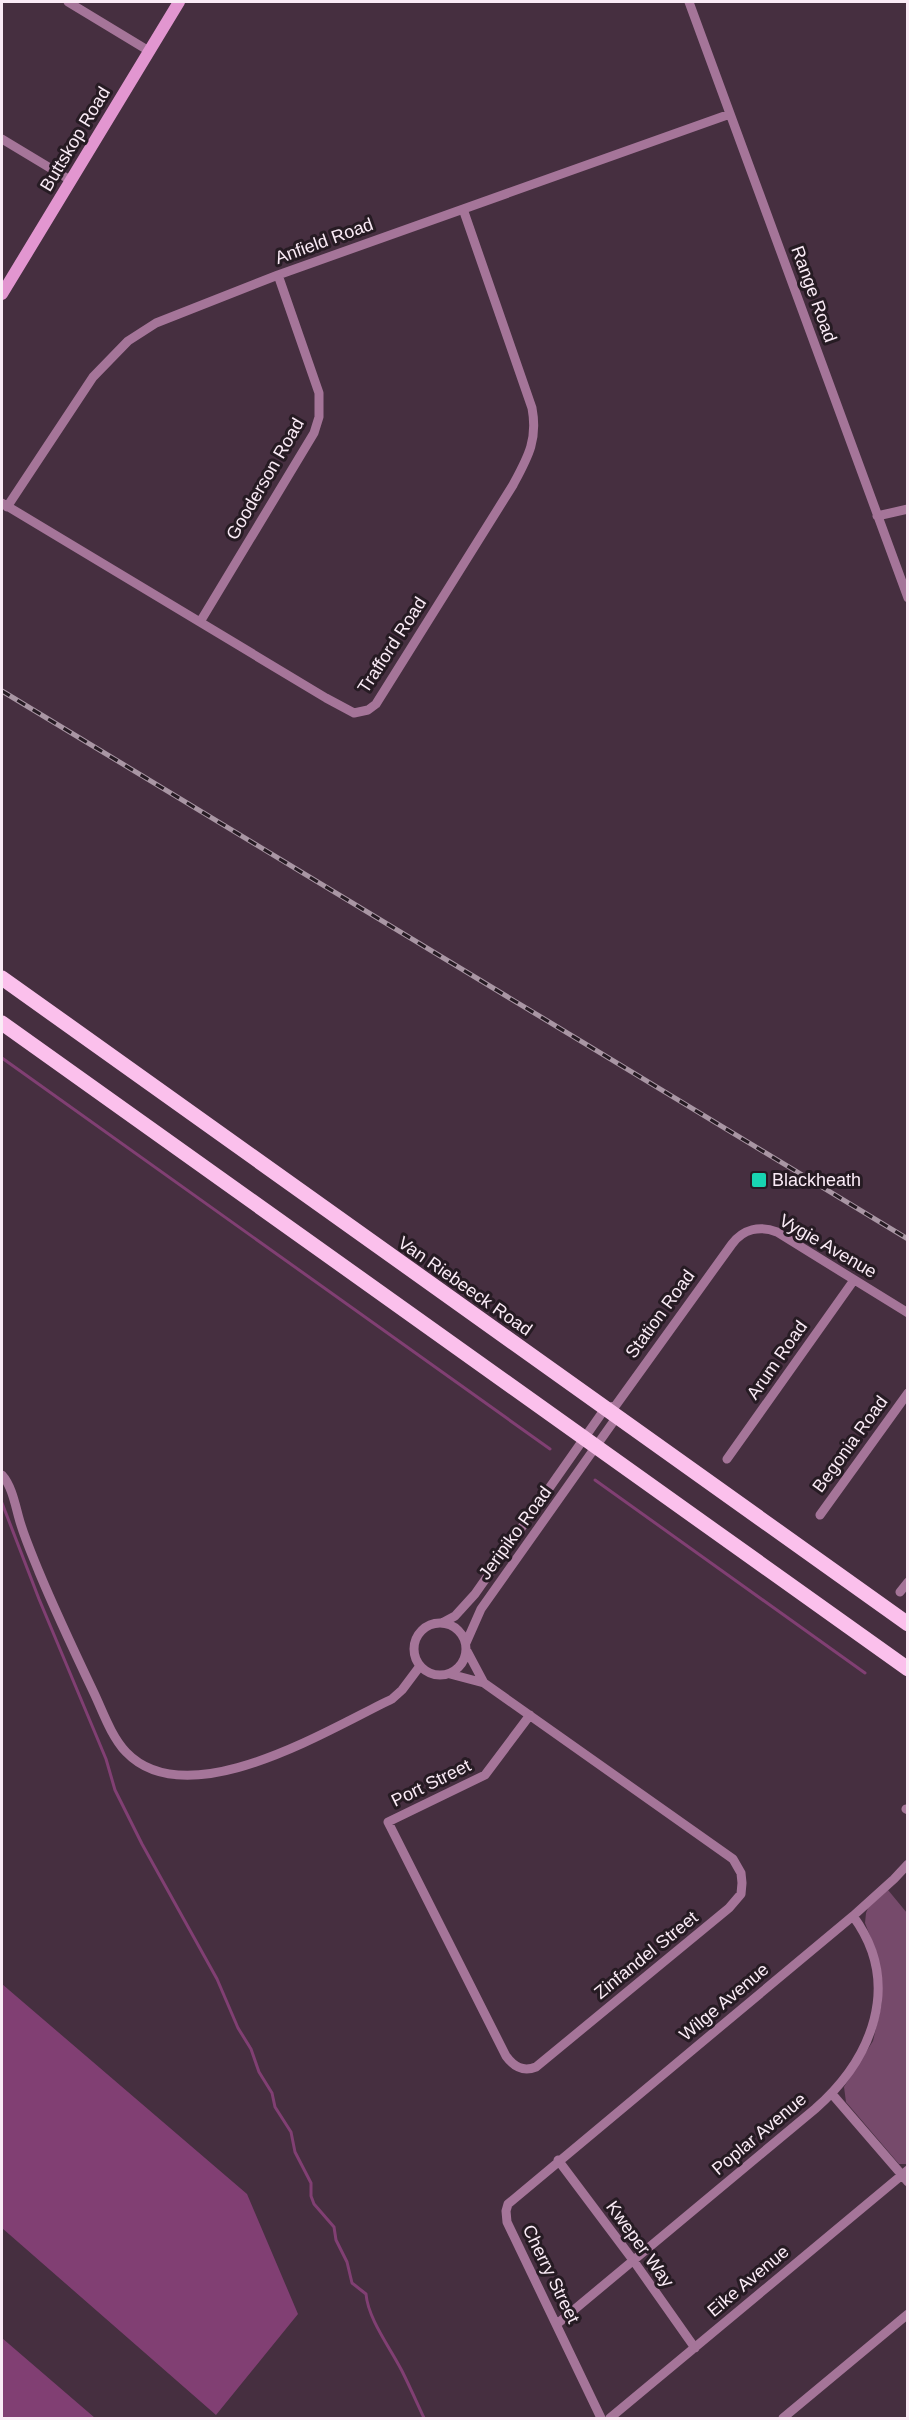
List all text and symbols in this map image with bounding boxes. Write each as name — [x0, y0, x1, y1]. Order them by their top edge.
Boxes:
street label: Buttskop Road — [36, 83, 114, 195]
street label: Anfield Road — [272, 214, 376, 268]
street label: Range Road — [787, 243, 841, 345]
street label: Gooderson Road — [222, 415, 308, 543]
street label: Trafford Road — [354, 593, 430, 697]
place label: Blackheath — [772, 1170, 861, 1190]
marker: Blackheath — [750, 1171, 768, 1189]
street label: Vygie Avenue — [776, 1210, 880, 1282]
street label: Van Riebeeck Road — [394, 1232, 536, 1340]
street label: Station Road — [621, 1266, 699, 1362]
street label: Arum Road — [743, 1317, 811, 1403]
street label: Begonia Road — [808, 1392, 892, 1496]
street label: Jeripiko Road — [475, 1483, 555, 1583]
street label: Port Street — [388, 1755, 474, 1811]
street label: Zinfandel Street — [590, 1907, 702, 2003]
street label: Wilge Avenue — [676, 1959, 772, 2045]
street label: Poplar Avenue — [708, 2089, 810, 2179]
street label: Kweper Way — [602, 2197, 678, 2291]
street label: Cherry Street — [519, 2222, 583, 2326]
street label: Eike Avenue — [703, 2241, 793, 2321]

